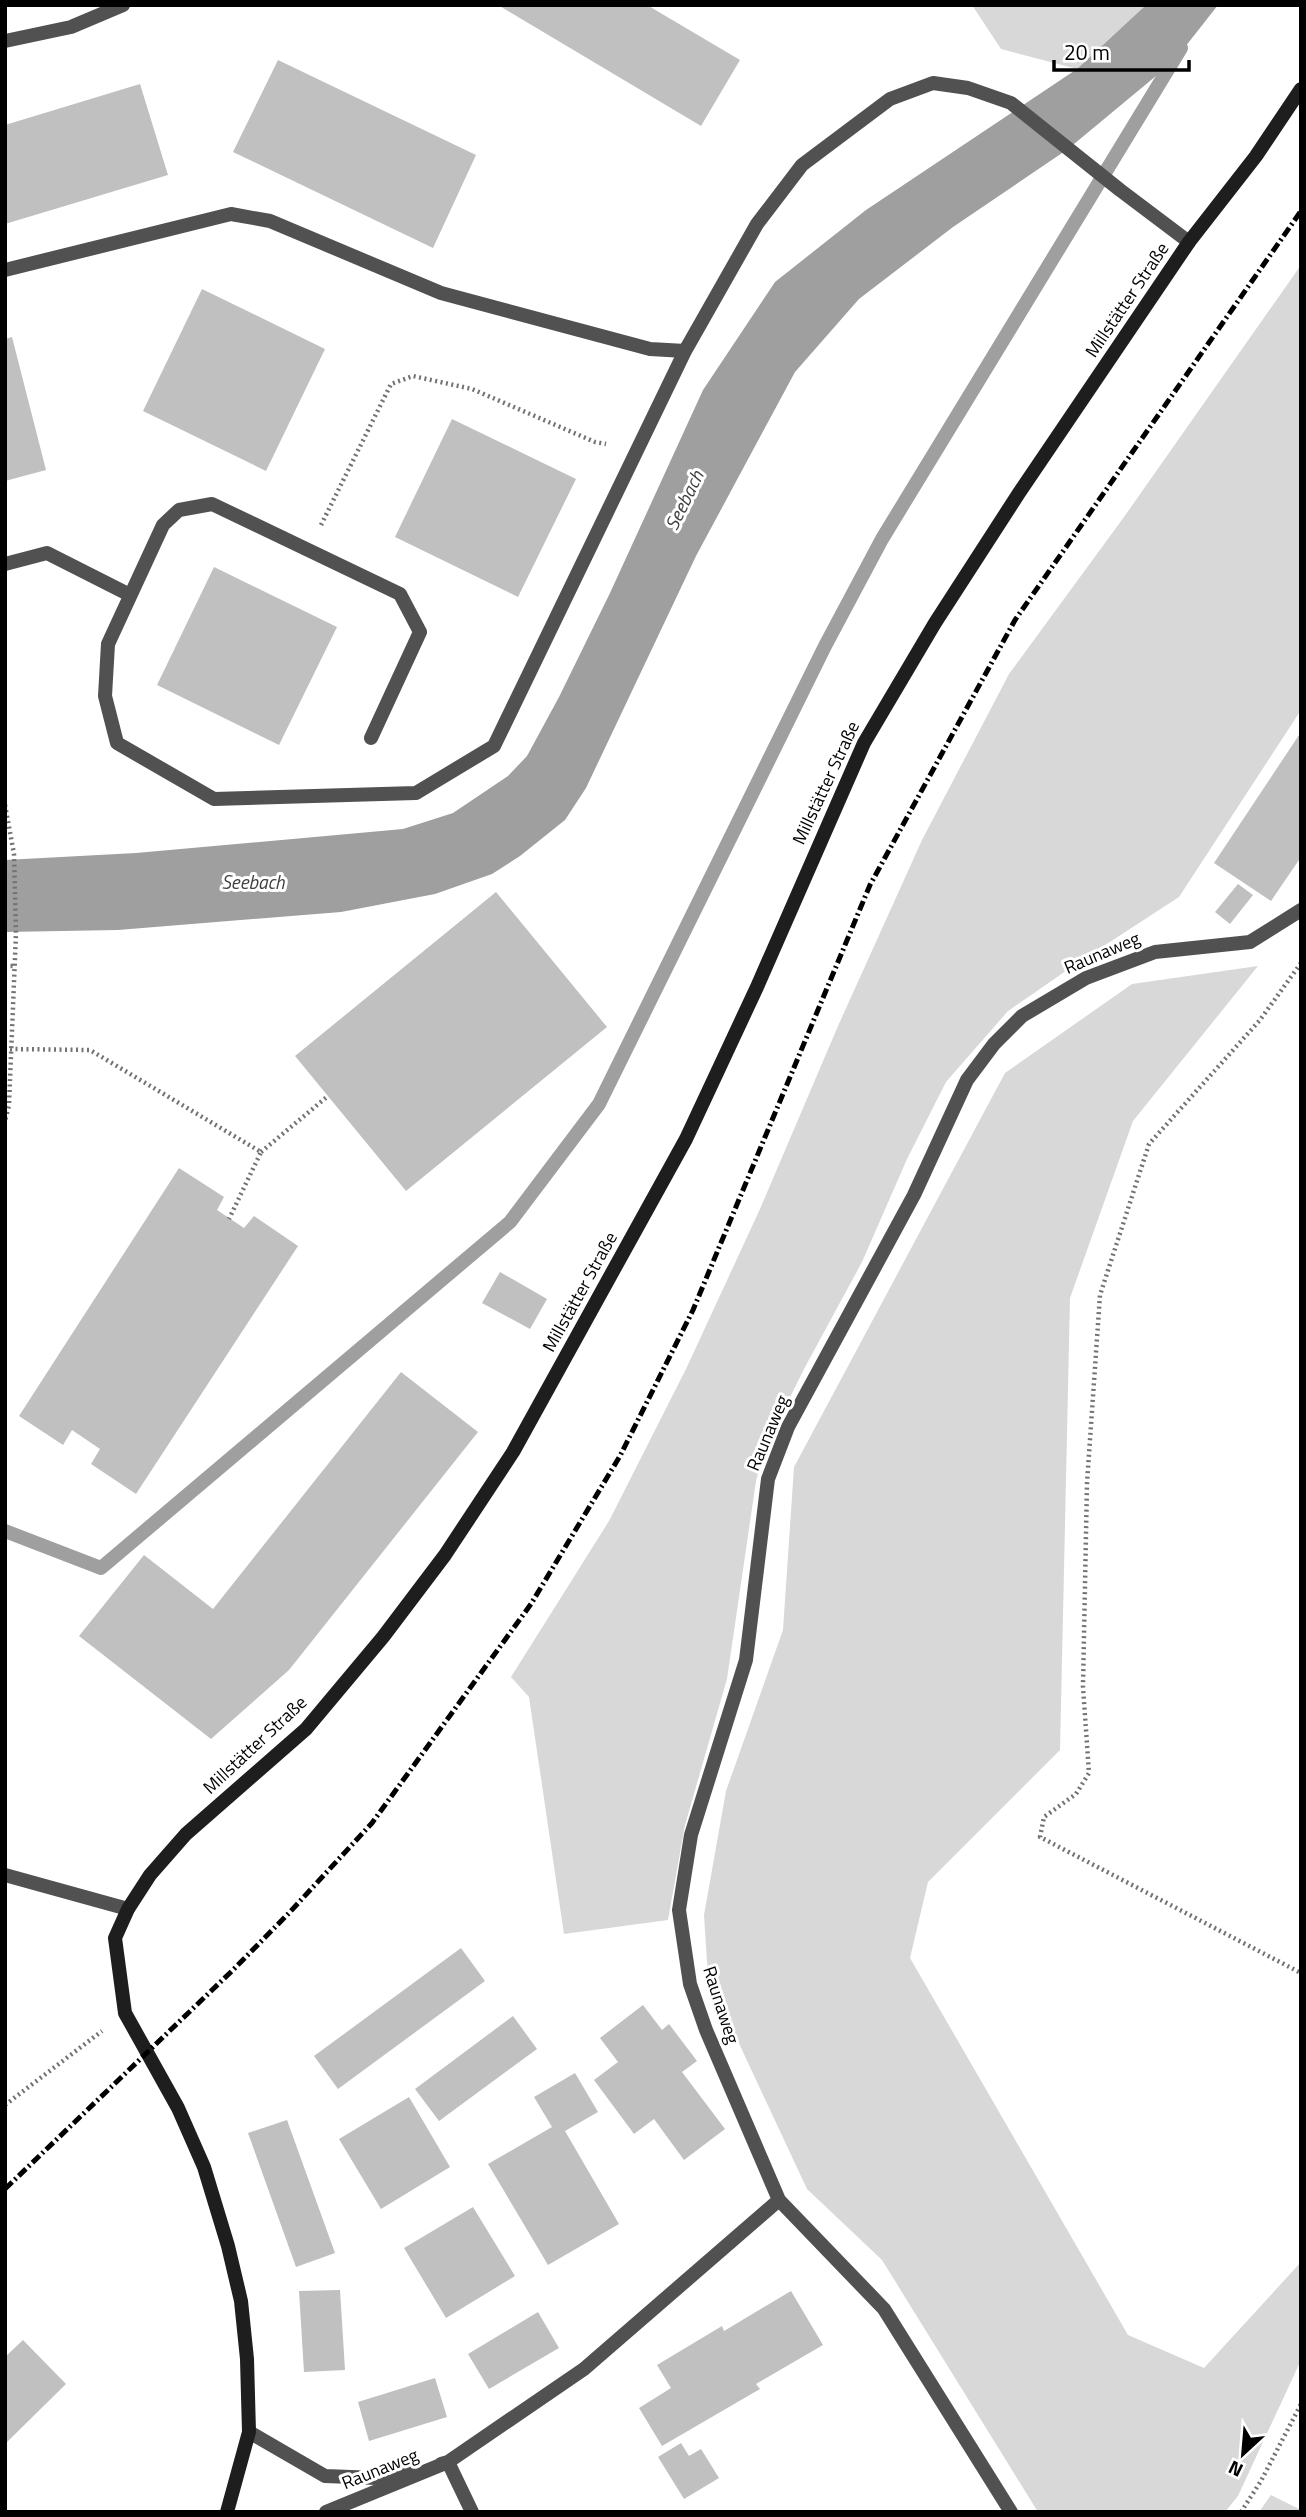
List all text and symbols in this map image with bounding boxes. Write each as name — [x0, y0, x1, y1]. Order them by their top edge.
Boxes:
scale bar — [1054, 28, 1189, 72]
text: 20 m — [1064, 36, 1110, 68]
street label: Millstätter Straße — [1078, 237, 1175, 363]
water label: Seebach — [657, 465, 711, 535]
street label: Millstätter Straße — [785, 717, 866, 849]
water label: Seebach — [221, 867, 285, 896]
street label: Raunaweg — [1060, 924, 1144, 981]
street label: Millstätter Straße — [535, 1227, 624, 1357]
street label: Raunaweg — [739, 1391, 796, 1475]
street label: Millstätter Straße — [197, 1689, 313, 1800]
street label: Raunaweg — [696, 1962, 747, 2047]
north arrow — [1208, 2419, 1278, 2489]
street label: Raunaweg — [338, 2441, 422, 2496]
text: N — [1223, 2454, 1248, 2486]

